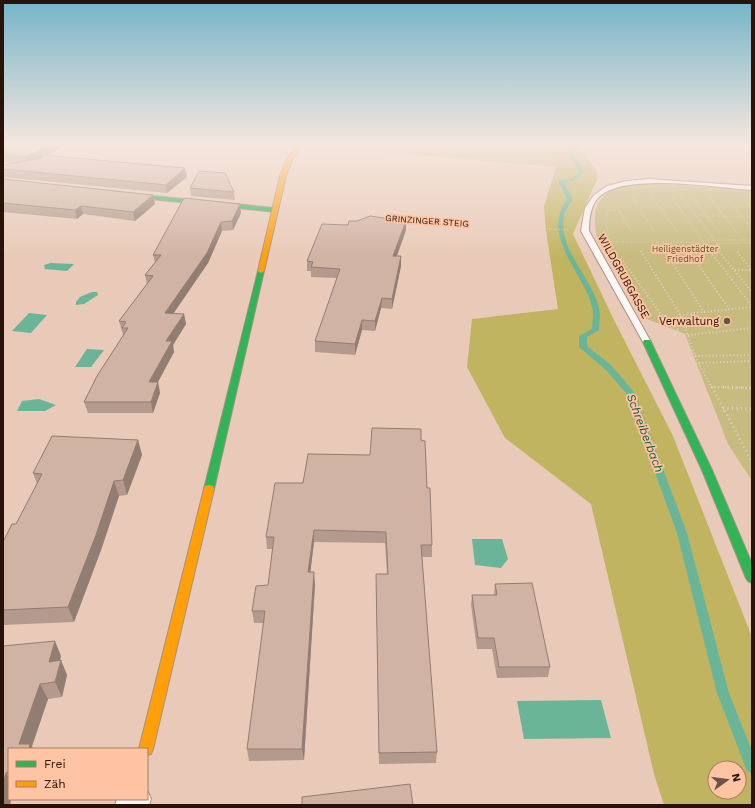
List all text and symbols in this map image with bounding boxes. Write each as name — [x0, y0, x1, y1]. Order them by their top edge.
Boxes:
street label: GRINZINGER STEIG — [385, 213, 469, 229]
street label: WILDGRUBGASSE — [595, 232, 652, 321]
park label: Heiligenstädter Friedhof — [652, 244, 719, 264]
place label: Verwaltung — [659, 315, 719, 328]
marker: Verwaltung — [722, 316, 732, 326]
water label: Schreiberbach — [624, 392, 666, 474]
legend — [8, 748, 148, 800]
text: Frei — [44, 757, 66, 771]
north arrow — [707, 760, 747, 800]
text: N — [729, 772, 744, 783]
text: Zäh — [44, 777, 66, 791]

